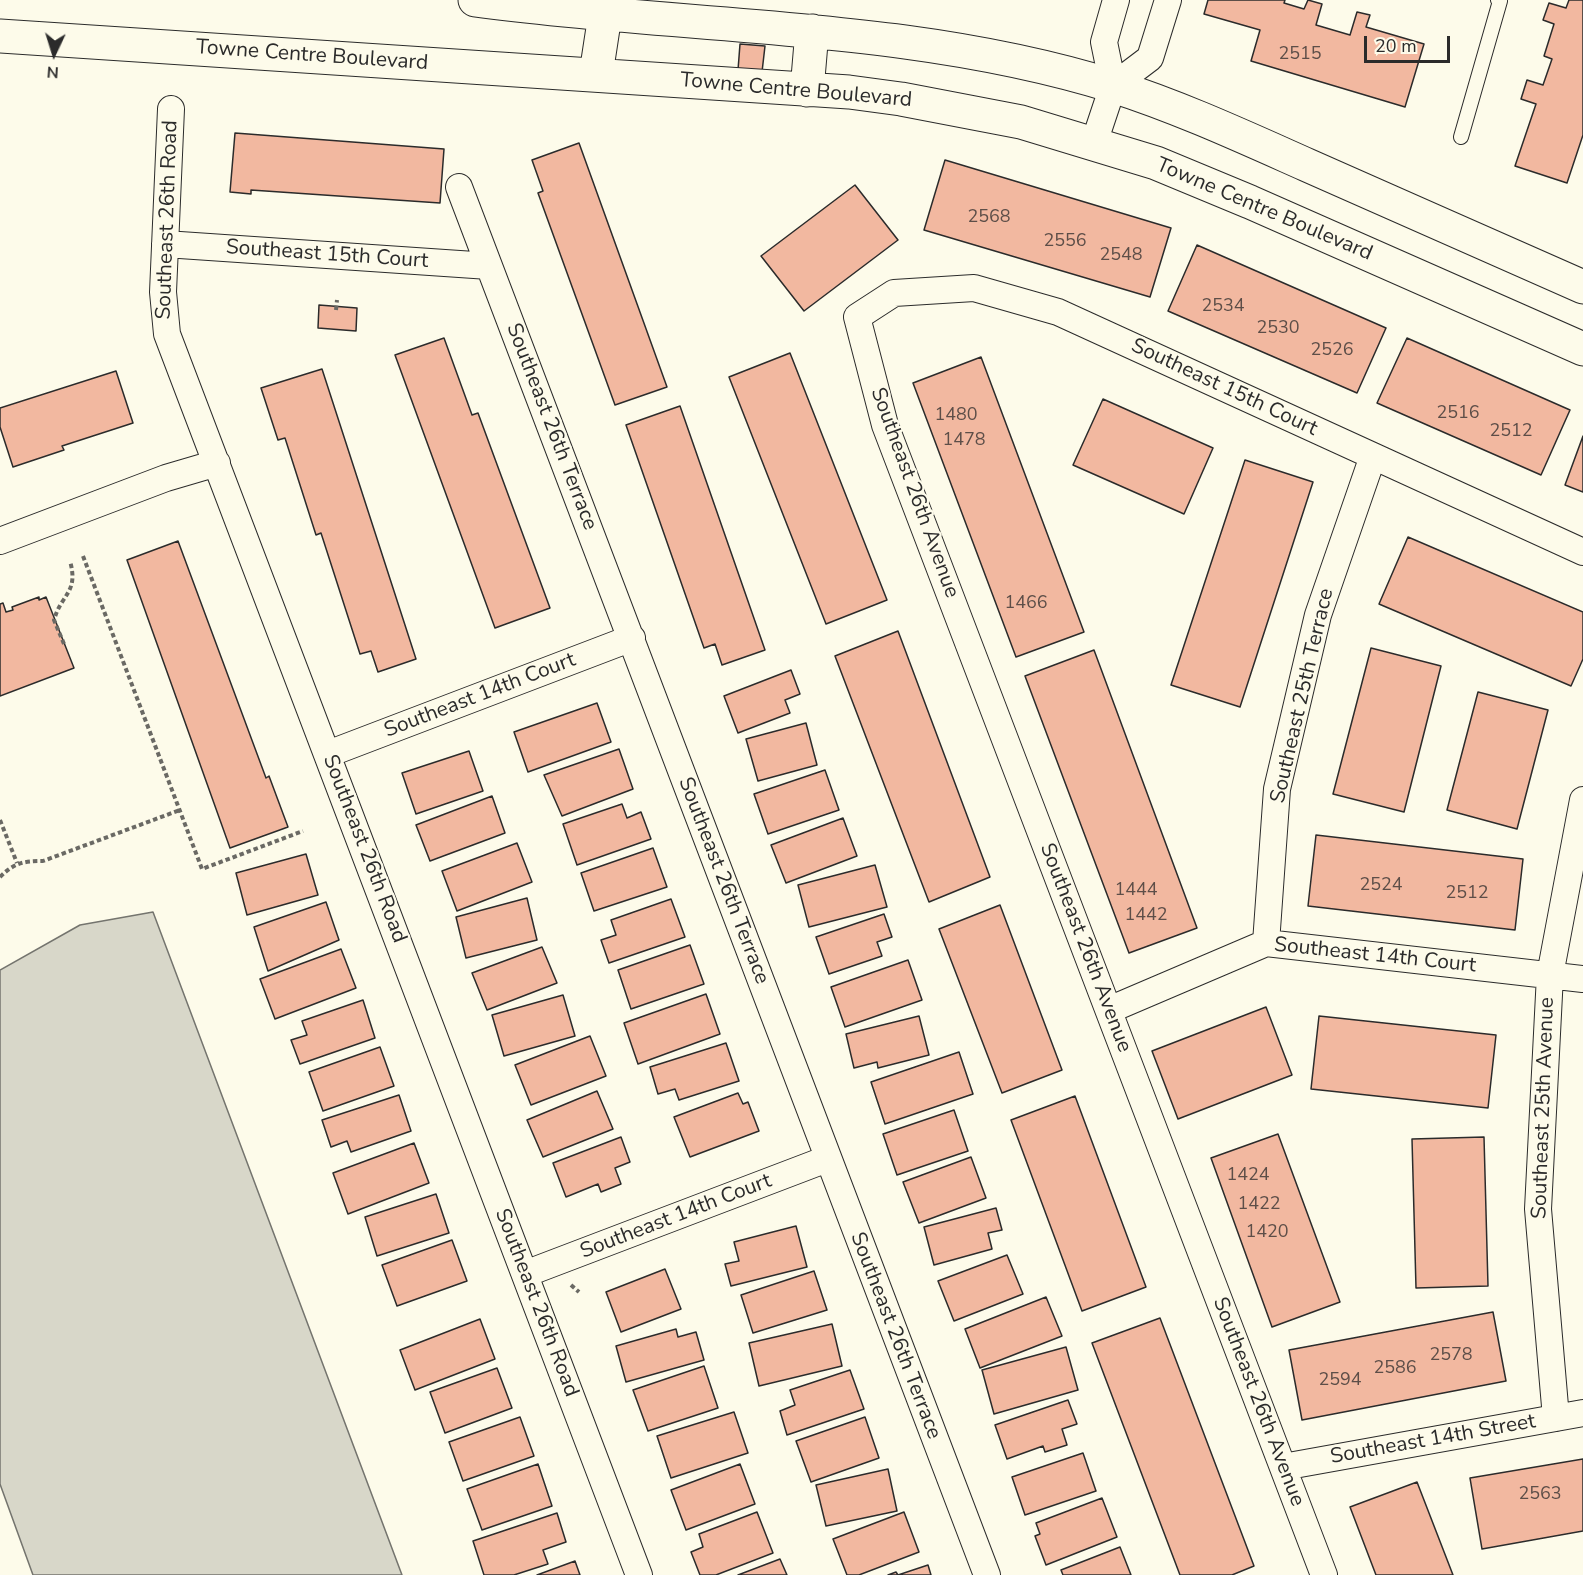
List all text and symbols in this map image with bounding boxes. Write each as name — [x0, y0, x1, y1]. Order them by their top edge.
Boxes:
north arrow — [24, 24, 84, 84]
scale bar — [1367, 24, 1452, 62]
text: 20 m — [1375, 34, 1417, 58]
street label: Towne Centre Boulevard — [195, 35, 429, 77]
house number: 2515 — [1278, 44, 1322, 66]
text: N — [46, 61, 59, 83]
street label: Towne Centre Boulevard — [679, 68, 913, 114]
street label: Southeast 26th Road — [152, 120, 184, 320]
street label: Towne Centre Boulevard — [1152, 153, 1376, 267]
house number: 2568 — [967, 207, 1011, 229]
house number: 2556 — [1043, 231, 1087, 253]
street label: Southeast 15th Court — [225, 235, 429, 275]
house number: 2548 — [1099, 245, 1143, 267]
house number: 2534 — [1201, 296, 1245, 318]
house number: 2530 — [1256, 318, 1300, 340]
street label: Southeast 26th Terrace — [500, 320, 602, 534]
street label: Southeast 15th Court — [1127, 334, 1321, 442]
house number: 2526 — [1310, 340, 1354, 362]
street label: Southeast 26th Avenue — [864, 384, 964, 602]
house number: 2516 — [1436, 403, 1480, 425]
house number: 1480 — [934, 405, 978, 427]
house number: 2512 — [1489, 421, 1533, 443]
house number: 1478 — [942, 430, 986, 452]
street label: Southeast 25th Terrace — [1266, 586, 1340, 806]
house number: 1466 — [1004, 593, 1048, 615]
street label: Southeast 14th Court — [381, 648, 579, 744]
street label: Southeast 26th Road — [317, 751, 411, 947]
street label: Southeast 26th Terrace — [672, 774, 774, 988]
street label: Southeast 26th Avenue — [1033, 840, 1137, 1056]
house number: 2524 — [1359, 875, 1403, 897]
house number: 1444 — [1114, 880, 1158, 902]
house number: 2512 — [1445, 883, 1489, 905]
house number: 1442 — [1124, 905, 1168, 927]
street label: Southeast 14th Court — [1273, 933, 1477, 979]
street label: Southeast 25th Avenue — [1528, 997, 1560, 1219]
house number: 1424 — [1226, 1165, 1270, 1187]
street label: Southeast 14th Court — [577, 1169, 775, 1265]
house number: 1422 — [1237, 1194, 1281, 1216]
street label: Southeast 26th Road — [489, 1205, 583, 1401]
house number: 1420 — [1245, 1222, 1289, 1244]
street label: Southeast 26th Terrace — [844, 1229, 946, 1443]
street label: Southeast 26th Avenue — [1206, 1294, 1310, 1510]
house number: 2578 — [1429, 1345, 1473, 1367]
house number: 2586 — [1373, 1358, 1417, 1380]
house number: 2594 — [1318, 1370, 1362, 1392]
street label: Southeast 14th Street — [1328, 1410, 1538, 1470]
house number: 2563 — [1518, 1484, 1562, 1506]

